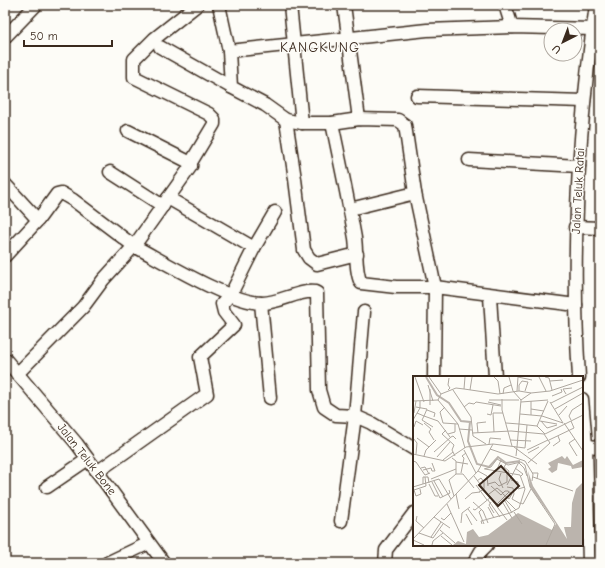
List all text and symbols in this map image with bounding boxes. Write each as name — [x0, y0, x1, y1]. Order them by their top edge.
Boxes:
scale bar — [24, 22, 112, 48]
north arrow — [543, 22, 583, 62]
text: 50 m — [30, 29, 58, 43]
district label: KANGKUNG — [280, 39, 360, 56]
text: U — [550, 42, 564, 56]
street label: Jalan Teluk Ratai — [569, 148, 587, 234]
inset map — [413, 376, 583, 546]
street label: Jalan Teluk Bone — [55, 420, 119, 498]

